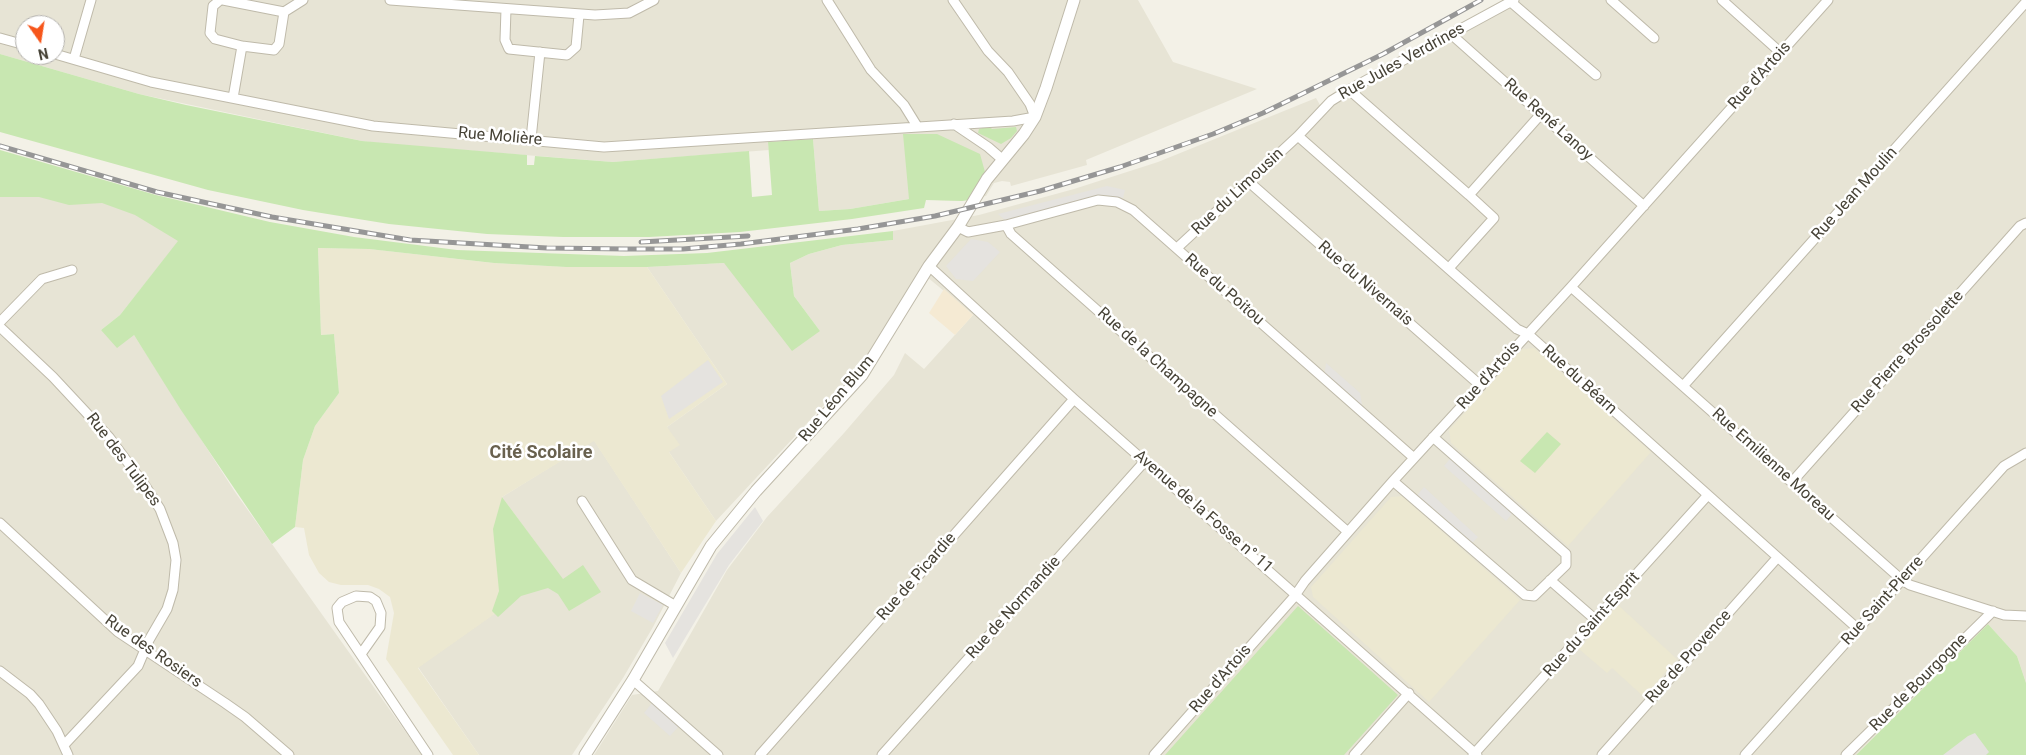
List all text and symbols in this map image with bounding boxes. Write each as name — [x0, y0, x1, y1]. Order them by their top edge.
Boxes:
north arrow — [15, 15, 65, 65]
street label: Rue Jules Verdrines — [1336, 19, 1468, 105]
street label: Rue d'Artois — [1725, 38, 1795, 114]
text: N — [37, 45, 50, 63]
street label: Rue René Lanoy — [1499, 75, 1597, 165]
street label: Rue Molière — [457, 124, 543, 150]
street label: Rue Jean Moulin — [1808, 144, 1902, 244]
street label: Rue du Limousin — [1188, 145, 1288, 239]
street label: Rue du Nivernais — [1314, 238, 1416, 330]
street label: Rue du Poitou — [1180, 250, 1268, 330]
street label: Rue Pierre Brossolette — [1848, 287, 1968, 417]
street label: Rue de la Champagne — [1093, 304, 1221, 422]
street label: Rue d'Artois — [1454, 338, 1524, 414]
street label: Rue du Béarn — [1538, 341, 1620, 419]
street label: Rue Léon Blum — [795, 352, 879, 446]
street label: Rue Emilienne Moreau — [1708, 405, 1838, 525]
street label: Rue des Tulipes — [82, 409, 164, 511]
district label: Cité Scolaire — [490, 442, 592, 464]
street label: Avenue de la Fosse n° 11 — [1130, 446, 1276, 578]
street label: Rue de Picardie — [874, 529, 960, 625]
street label: Rue Saint-Pierre — [1838, 552, 1928, 650]
street label: Rue de Normandie — [963, 553, 1065, 663]
street label: Rue du Saint-Esprit — [1540, 569, 1644, 681]
street label: Rue de Provence — [1642, 606, 1736, 708]
street label: Rue des Rosiers — [101, 611, 205, 693]
street label: Rue de Bourgogne — [1866, 630, 1972, 736]
street label: Rue d'Artois — [1186, 641, 1256, 717]

